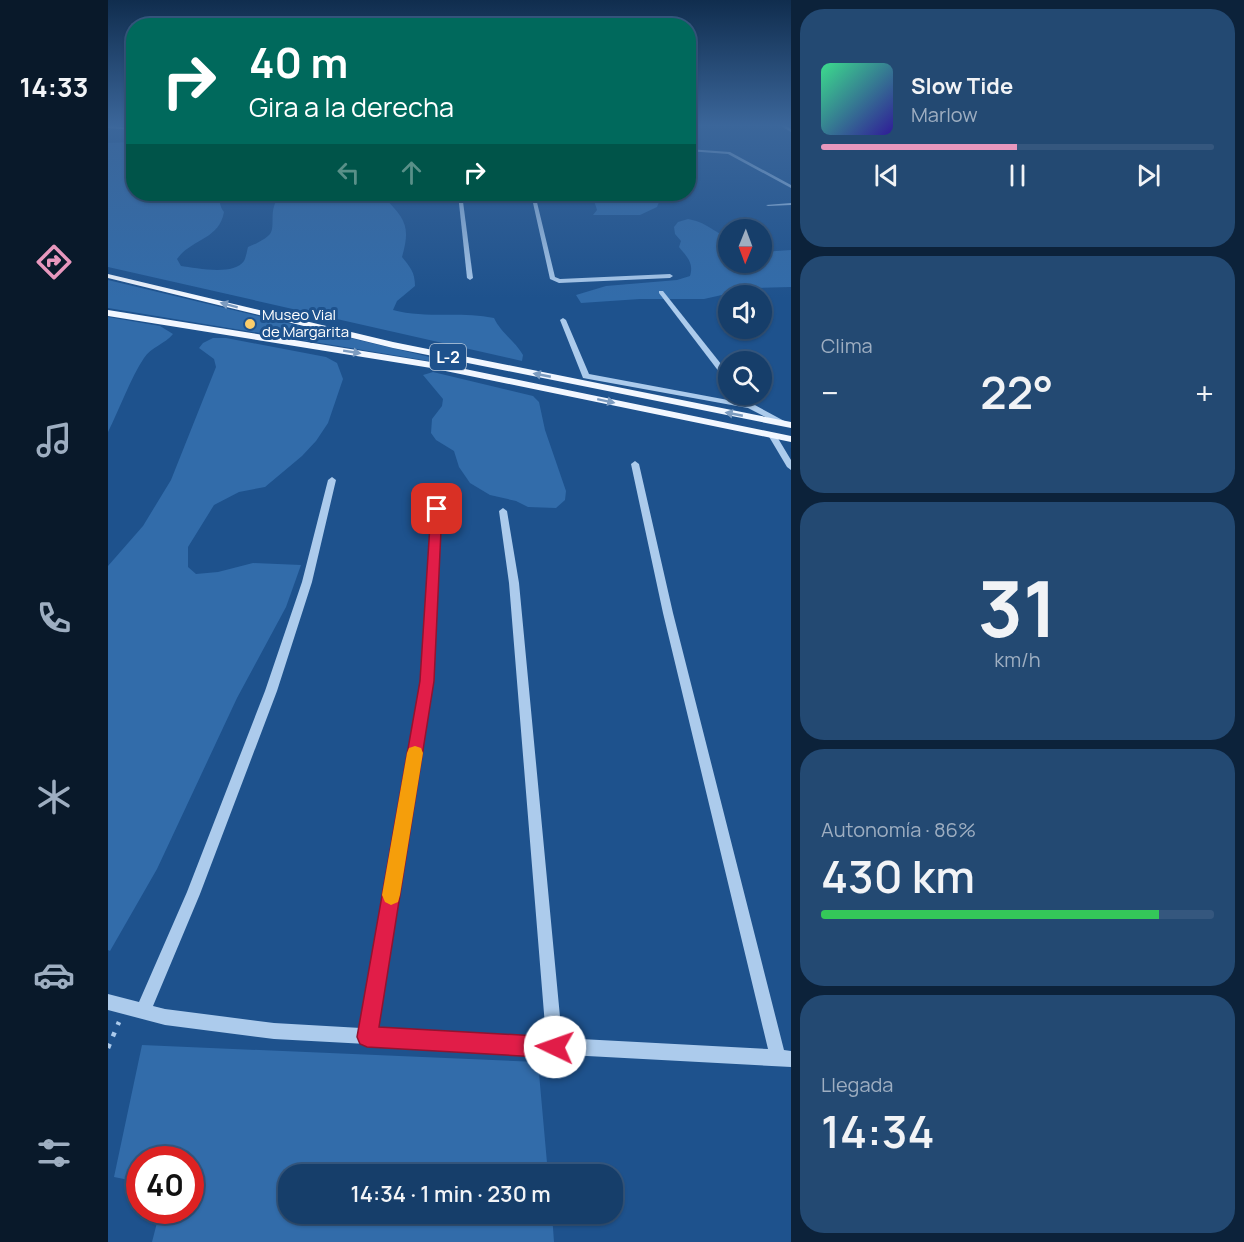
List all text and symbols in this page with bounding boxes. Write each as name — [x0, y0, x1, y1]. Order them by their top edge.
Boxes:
text: 40 m — [249, 33, 348, 91]
icon: right — [150, 42, 228, 120]
text: 14:33 — [20, 68, 88, 105]
text: Slow Tide — [911, 71, 1013, 101]
text: Gira a la derecha — [249, 88, 454, 125]
text: Marlow — [911, 101, 978, 128]
icon: left — [332, 156, 365, 189]
icon: ahead — [395, 156, 428, 189]
icon: right — [458, 156, 491, 189]
icon: previous — [870, 159, 903, 192]
icon: pause — [1001, 159, 1034, 192]
icon: next — [1132, 159, 1165, 192]
north arrow — [718, 219, 772, 273]
map controls — [718, 219, 772, 405]
icon: directions — [33, 241, 75, 283]
button: sound — [718, 285, 772, 339]
one-way arrow — [220, 300, 238, 309]
place label: Museo Vial de Margarita — [262, 304, 349, 342]
marker: Museo Vial de Margarita — [243, 317, 257, 331]
text: Clima — [821, 332, 873, 359]
road number: L-2 — [430, 344, 466, 370]
one-way arrow — [343, 348, 362, 357]
button: search — [718, 351, 772, 405]
text: 22° — [980, 361, 1053, 423]
one-way arrow — [533, 370, 552, 380]
text: − — [821, 370, 839, 415]
text: + — [1195, 370, 1214, 415]
one-way arrow — [596, 397, 615, 406]
one-way arrow — [724, 409, 743, 418]
icon: music — [33, 419, 75, 461]
pin — [411, 483, 462, 534]
icon: arrive — [420, 492, 453, 525]
text: 31 — [978, 554, 1057, 660]
icon: phone — [33, 597, 75, 639]
text: km/h — [994, 646, 1041, 673]
icon: climate — [33, 776, 75, 818]
text: Autonomía · 86% — [821, 816, 976, 843]
text: 430 km — [821, 845, 975, 907]
icon: car — [33, 954, 75, 996]
position arrow — [523, 1015, 587, 1079]
text: Llegada — [821, 1071, 893, 1098]
text: 14:34 — [821, 1100, 935, 1162]
icon: filters — [33, 1132, 75, 1174]
speed limit sign: 40 — [126, 1146, 204, 1224]
text: 14:34 · 1 min · 230 m — [350, 1179, 551, 1209]

